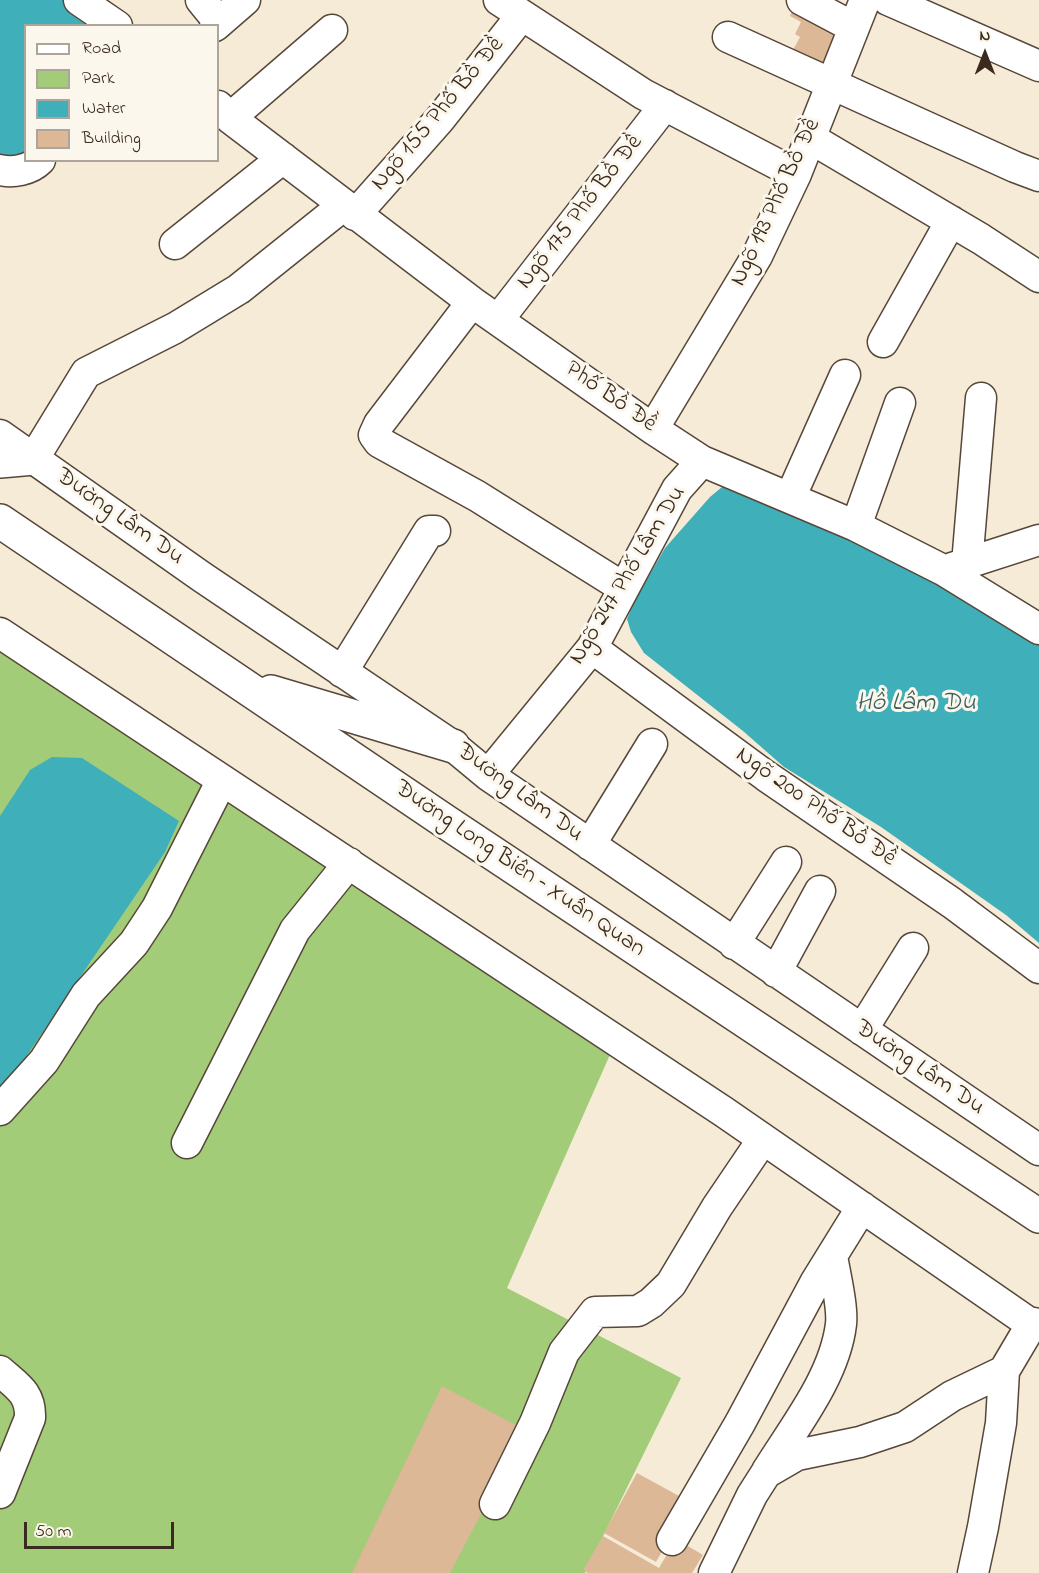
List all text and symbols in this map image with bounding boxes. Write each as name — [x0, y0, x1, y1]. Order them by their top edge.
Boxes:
legend — [24, 24, 219, 162]
north arrow — [955, 24, 1015, 84]
text: N — [980, 24, 990, 48]
street label: Ngõ 155 Phố Bồ Đề — [366, 32, 512, 198]
text: Road — [82, 36, 121, 62]
text: Park — [82, 66, 115, 92]
text: Water — [82, 96, 125, 122]
street label: Ngõ 193 Phố Bồ Đề — [726, 115, 828, 291]
text: Building — [82, 126, 141, 152]
street label: Ngõ 175 Phố Bồ Đề — [512, 130, 650, 296]
street label: Phố Bồ Đề — [559, 356, 661, 440]
street label: Đường Lâm Du — [49, 463, 189, 573]
street label: Ngõ 247 Phố Lâm Du — [564, 481, 694, 671]
water label: Hồ Lâm Du — [856, 689, 976, 721]
street label: Đường Lâm Du — [450, 738, 588, 850]
street label: Ngõ 200 Phố Bồ Đề — [729, 742, 901, 874]
street label: Đường Long Biên – Xuân Quan — [388, 775, 650, 965]
street label: Đường Lâm Du — [849, 1015, 989, 1123]
scale bar — [27, 1510, 177, 1548]
text: 50 m — [35, 1519, 72, 1545]

